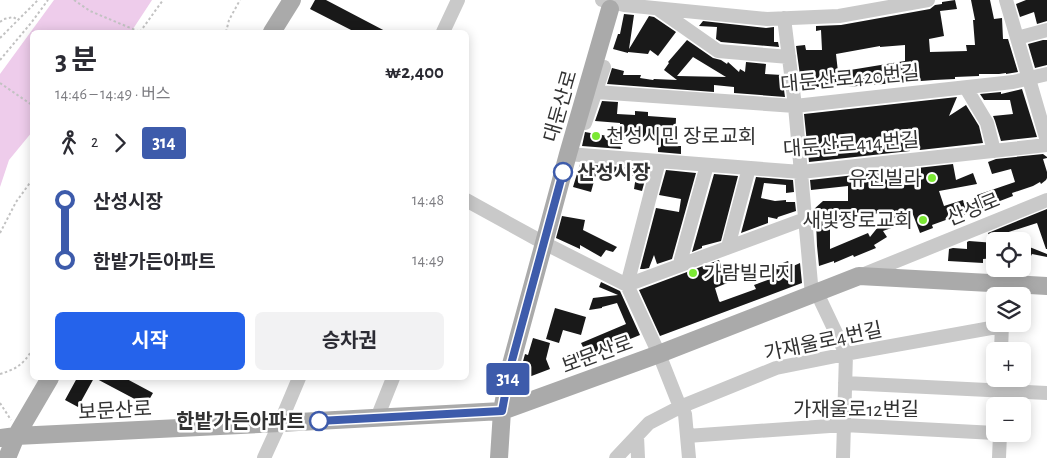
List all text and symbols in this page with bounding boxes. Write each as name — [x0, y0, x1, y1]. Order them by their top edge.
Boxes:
text: 3 분 — [55, 47, 97, 75]
street label: 대둔산로420번길 — [780, 62, 921, 95]
text: ₩2,400 — [385, 63, 444, 82]
street label: 대둔산로 — [540, 68, 581, 144]
text: 14:46 – 14:49 · 버스 — [55, 86, 170, 102]
place label: 천성시민 장로교회 — [606, 126, 757, 147]
icon: walk — [55, 129, 83, 157]
icon: forward — [106, 129, 134, 157]
street label: 대둔산로414번길 — [782, 129, 920, 160]
marker: 천성시민 장로교회 — [590, 130, 602, 142]
text: 2 — [91, 134, 98, 150]
text: 314 — [152, 134, 176, 152]
marker: 산성시장 — [553, 162, 573, 182]
place label: 산성시장 — [577, 162, 651, 183]
place label: 유진빌라 — [848, 168, 922, 189]
marker: 유진빌라 — [926, 172, 938, 184]
street label: 산성로 — [944, 189, 1003, 230]
text: 14:48 — [412, 192, 444, 208]
text: 산성시장 — [93, 193, 163, 212]
place label: 새빛장로교회 — [803, 210, 913, 231]
marker: 새빛장로교회 — [917, 214, 929, 226]
map controls — [986, 232, 1031, 442]
button: locate — [986, 232, 1031, 277]
text: 14:49 — [412, 252, 444, 268]
text: 한밭가든아파트 — [93, 253, 215, 272]
place label: 가람빌리지 — [703, 263, 795, 284]
marker: 가람빌리지 — [687, 267, 699, 279]
button: layers — [986, 287, 1031, 332]
button: 시작 — [55, 312, 245, 370]
button: 승차권 — [255, 312, 444, 370]
street label: 가재울로4번길 — [762, 319, 884, 364]
street label: 보문산로 — [559, 332, 635, 377]
button: + — [986, 342, 1031, 387]
line badge: 314 — [479, 363, 537, 395]
text: 314 — [496, 370, 520, 388]
button: − — [986, 397, 1031, 442]
street label: 보문산로 — [78, 398, 152, 423]
street label: 가재울로12번길 — [793, 399, 919, 420]
place label: 한밭가든아파트 — [176, 411, 305, 432]
marker: 한밭가든아파트 — [309, 411, 329, 431]

